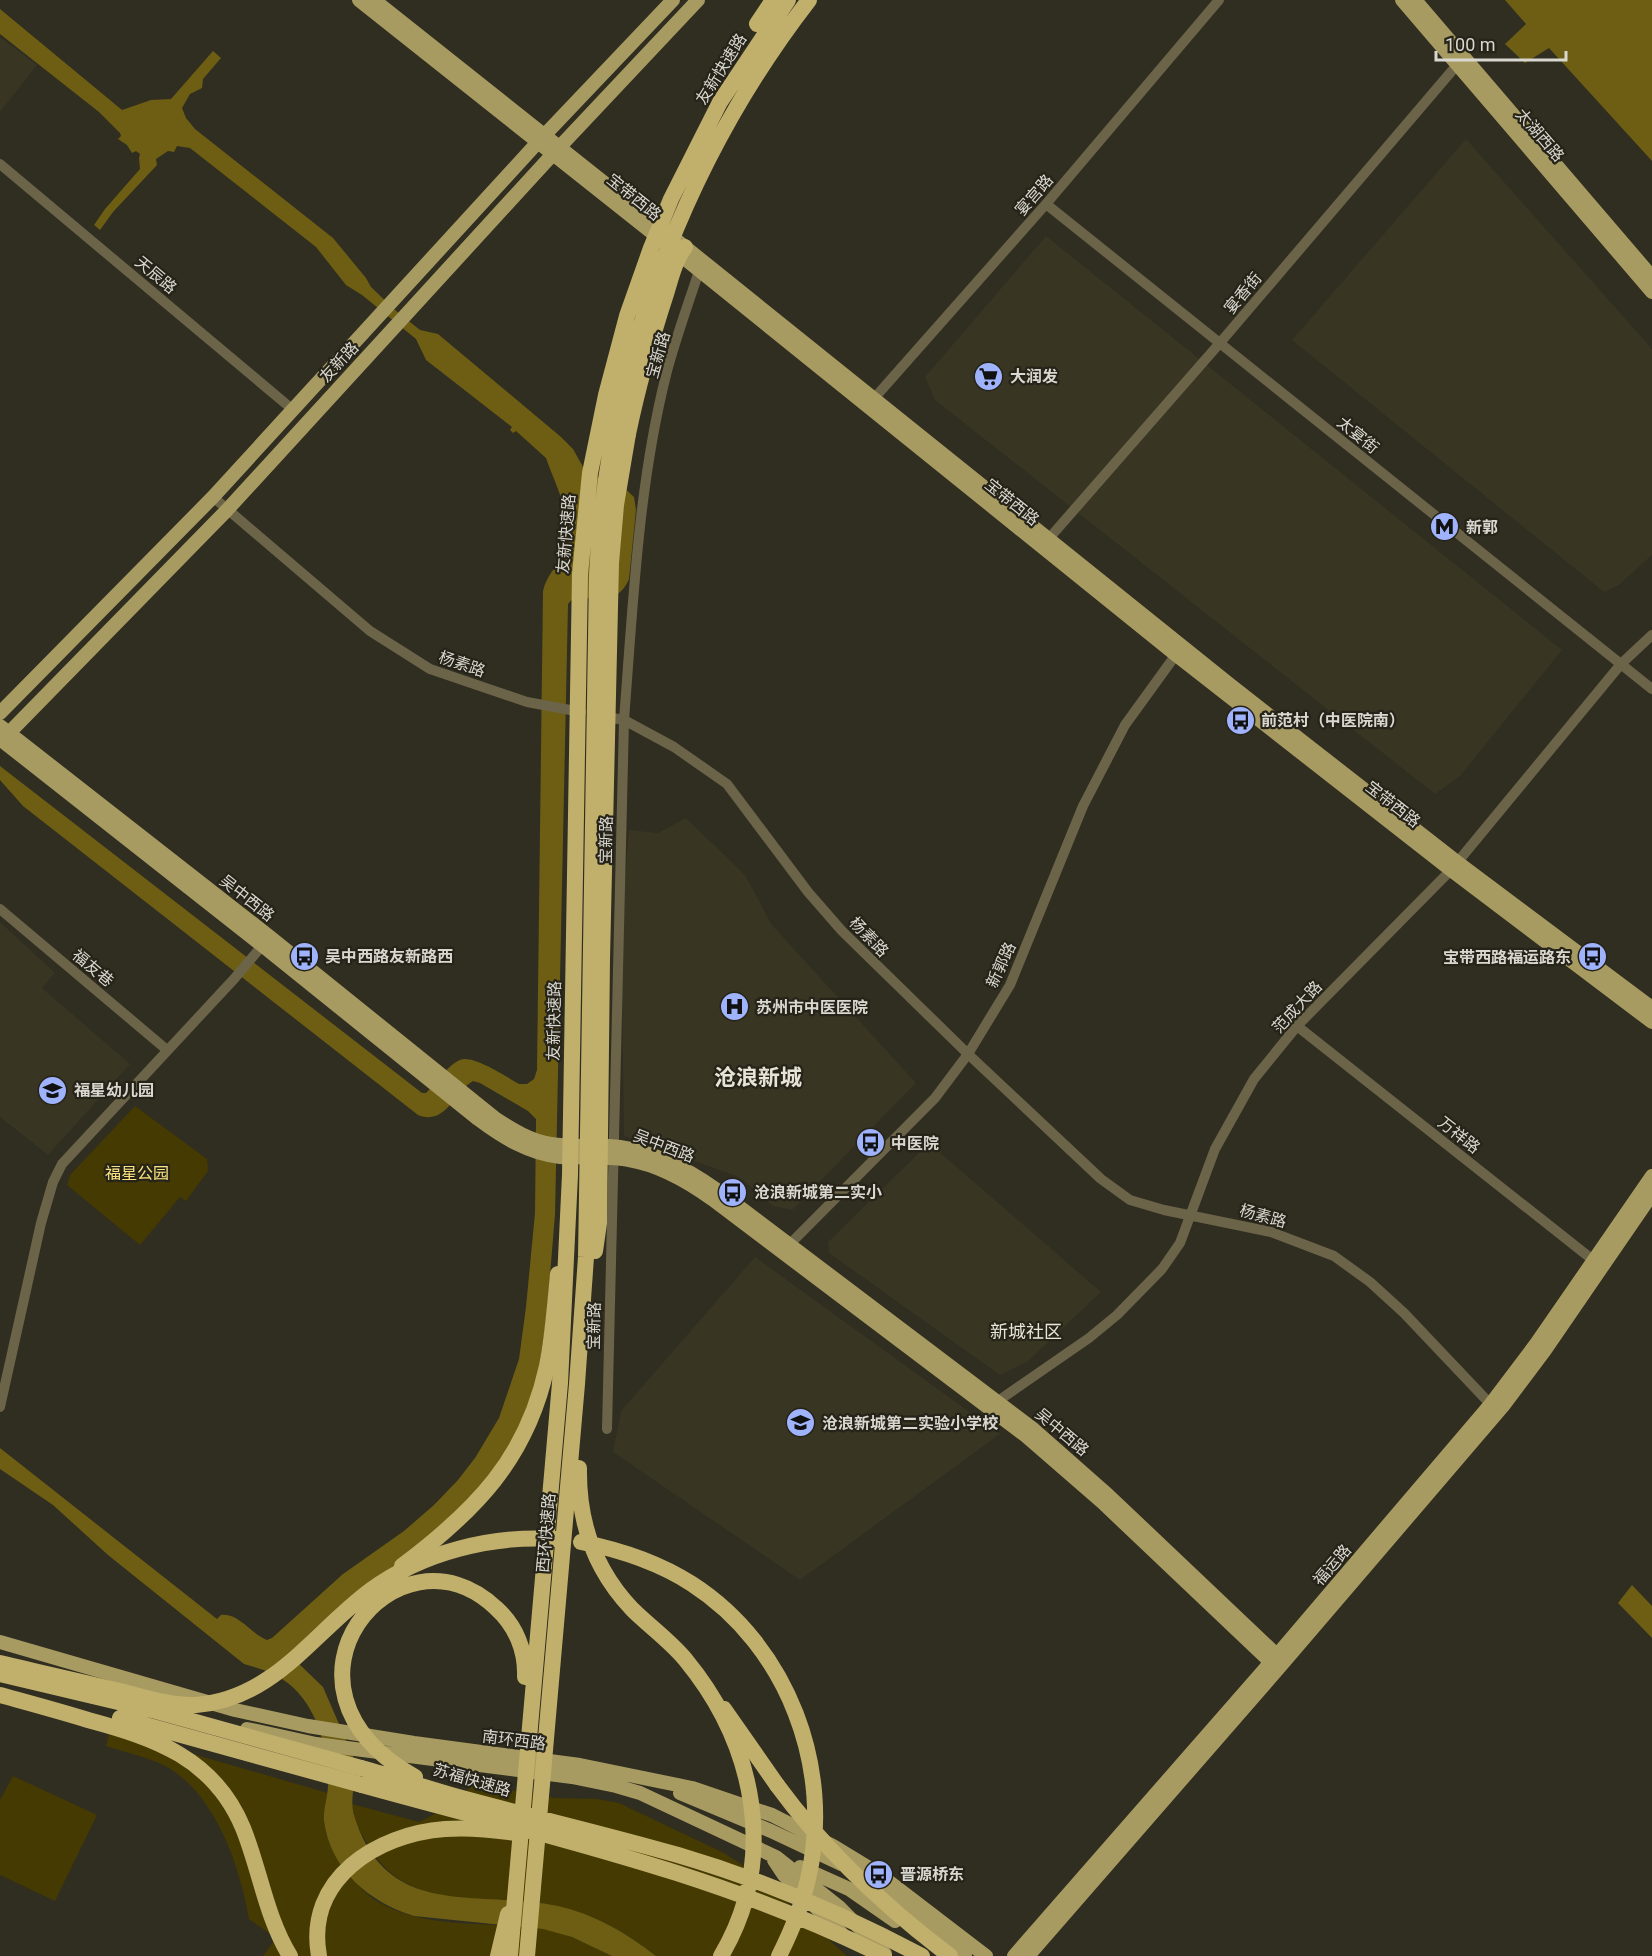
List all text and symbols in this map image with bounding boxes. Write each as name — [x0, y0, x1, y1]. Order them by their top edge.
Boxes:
scale bar — [1436, 24, 1566, 62]
street label: 友新快速路 — [692, 30, 750, 108]
text: 100 m — [1445, 34, 1496, 55]
street label: 太湖西路 — [1512, 105, 1568, 165]
street label: 宝带西路 — [603, 169, 665, 225]
street label: 宴宫路 — [1011, 171, 1057, 219]
street label: 天辰路 — [132, 252, 180, 298]
street label: 宴香街 — [1220, 269, 1266, 317]
street label: 宝新路 — [642, 329, 674, 381]
street label: 友新路 — [316, 338, 362, 386]
supermarket icon: 大润发 — [973, 360, 1005, 392]
place label: 大润发 — [1010, 367, 1058, 386]
street label: 太宴街 — [1333, 413, 1383, 457]
street label: 宝带西路 — [981, 474, 1043, 530]
street label: 友新快速路 — [553, 493, 579, 575]
metro station icon: 新郭 — [1429, 511, 1461, 543]
place label: 新郭 — [1466, 518, 1498, 537]
street label: 杨素路 — [436, 647, 488, 681]
bus stop icon: 前范村（中医院南） — [1224, 704, 1256, 736]
place label: 前范村（中医院南） — [1261, 711, 1405, 730]
street label: 宝带西路 — [1362, 777, 1424, 831]
street label: 宝新路 — [596, 816, 616, 864]
street label: 吴中西路 — [216, 871, 278, 925]
street label: 杨素路 — [845, 913, 893, 961]
street label: 新郭路 — [982, 939, 1020, 991]
bus stop icon: 吴中西路友新路西 — [288, 940, 320, 972]
bus stop icon: 宝带西路福运路东 — [1576, 941, 1608, 973]
street label: 福友巷 — [69, 945, 117, 991]
place label: 吴中西路友新路西 — [325, 947, 453, 966]
place label: 宝带西路福运路东 — [1443, 948, 1571, 967]
street label: 范成大路 — [1268, 977, 1326, 1037]
street label: 友新快速路 — [544, 981, 564, 1061]
hospital icon: 苏州市中医医院 — [719, 991, 751, 1023]
place label: 苏州市中医医院 — [756, 998, 868, 1017]
district label: 沧浪新城 — [714, 1065, 802, 1090]
school or university icon: 福星幼儿园 — [37, 1074, 69, 1106]
place label: 福星幼儿园 — [74, 1081, 154, 1100]
street label: 万祥路 — [1434, 1113, 1484, 1157]
street label: 吴中西路 — [631, 1126, 697, 1166]
bus stop icon: 中医院 — [854, 1127, 886, 1159]
place label: 中医院 — [891, 1134, 939, 1153]
park label: 福星公园 — [105, 1164, 169, 1183]
bus stop icon: 沧浪新城第二实小 — [717, 1176, 749, 1208]
place label: 沧浪新城第二实小 — [754, 1183, 882, 1202]
street label: 杨素路 — [1237, 1201, 1289, 1231]
street label: 宝新路 — [584, 1302, 604, 1350]
district label: 新城社区 — [990, 1321, 1062, 1342]
street label: 吴中西路 — [1031, 1404, 1093, 1460]
school or university icon: 沧浪新城第二实验小学校 — [785, 1407, 817, 1439]
place label: 沧浪新城第二实验小学校 — [822, 1414, 999, 1433]
street label: 西环快速路 — [533, 1492, 559, 1574]
street label: 福运路 — [1309, 1541, 1355, 1589]
street label: 南环西路 — [481, 1727, 547, 1753]
street label: 苏福快速路 — [431, 1760, 513, 1800]
bus stop icon: 晋源桥东 — [863, 1858, 895, 1890]
place label: 晋源桥东 — [900, 1865, 964, 1884]

